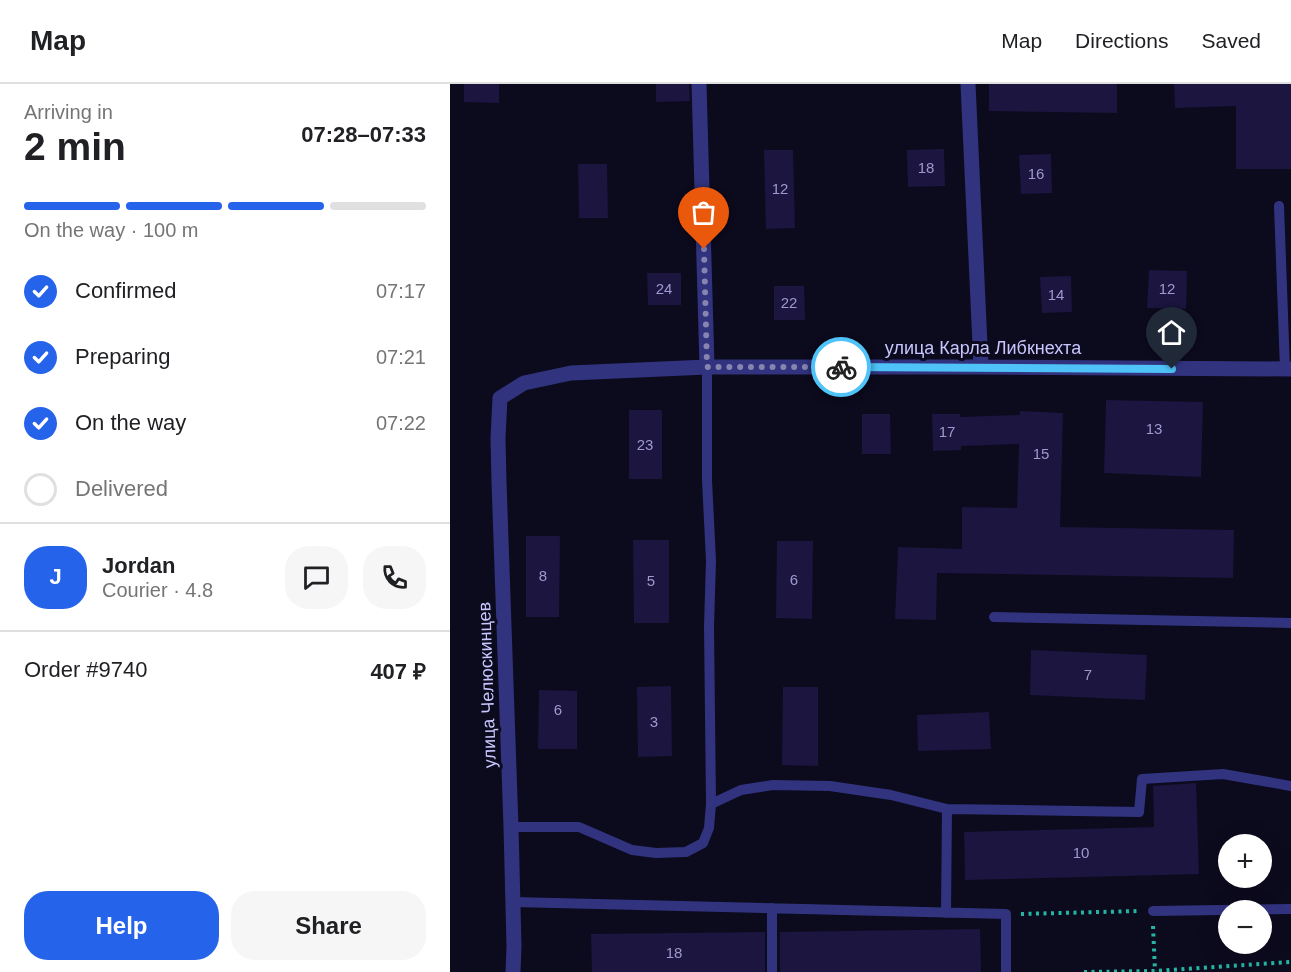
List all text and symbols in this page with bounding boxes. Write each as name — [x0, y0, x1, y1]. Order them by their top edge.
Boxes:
text: Map — [30, 25, 86, 56]
text: Map — [1001, 29, 1042, 52]
text: Directions — [1075, 29, 1168, 52]
text: Saved — [1201, 29, 1261, 52]
text: Arriving in — [24, 101, 113, 123]
text: 07:28–07:33 — [301, 122, 426, 147]
text: 2 min — [24, 125, 126, 168]
house number: 18 — [918, 159, 934, 176]
house number: 16 — [1028, 165, 1044, 182]
house number: 12 — [772, 180, 788, 197]
pin — [678, 187, 729, 249]
icon: bag — [687, 196, 720, 229]
text: On the way · 100 m — [24, 219, 199, 241]
icon: check — [24, 275, 57, 308]
text: Confirmed — [75, 278, 176, 303]
text: 07:17 — [376, 280, 426, 302]
house number: 24 — [656, 280, 672, 297]
house number: 12 — [1159, 280, 1175, 297]
house number: 14 — [1048, 286, 1064, 303]
house number: 22 — [781, 294, 797, 311]
pin — [1146, 307, 1197, 369]
icon: home — [1155, 316, 1188, 349]
courier — [811, 337, 871, 397]
street label: улица Карла Либкнехта — [885, 338, 1082, 358]
icon: check — [24, 341, 57, 374]
text: Preparing — [75, 344, 170, 369]
text: 07:21 — [376, 346, 426, 368]
icon: bike — [825, 351, 858, 384]
icon: check — [24, 407, 57, 440]
text: On the way — [75, 410, 186, 435]
text: 07:22 — [376, 412, 426, 434]
house number: 13 — [1146, 420, 1162, 437]
house number: 17 — [939, 423, 955, 440]
house number: 23 — [637, 436, 653, 453]
house number: 15 — [1033, 445, 1049, 462]
text: Delivered — [75, 476, 168, 501]
button: chat — [285, 546, 348, 609]
button: phone — [363, 546, 426, 609]
text: Jordan — [102, 553, 175, 578]
text: J — [49, 564, 62, 589]
house number: 8 — [539, 567, 547, 584]
house number: 6 — [790, 571, 798, 588]
house number: 5 — [647, 572, 655, 589]
text: Courier · 4.8 — [102, 579, 213, 601]
street label: улица Челюскинцев — [474, 601, 500, 769]
text: Order #9740 — [24, 657, 148, 682]
text: 407 ₽ — [370, 659, 426, 684]
house number: 7 — [1084, 666, 1092, 683]
house number: 6 — [554, 701, 562, 718]
house number: 3 — [650, 713, 658, 730]
map controls — [1218, 834, 1272, 954]
button: + — [1218, 834, 1272, 888]
house number: 10 — [1073, 844, 1089, 861]
button: Help — [24, 891, 219, 960]
button: Share — [231, 891, 426, 960]
button: − — [1218, 900, 1272, 954]
house number: 18 — [666, 944, 682, 961]

